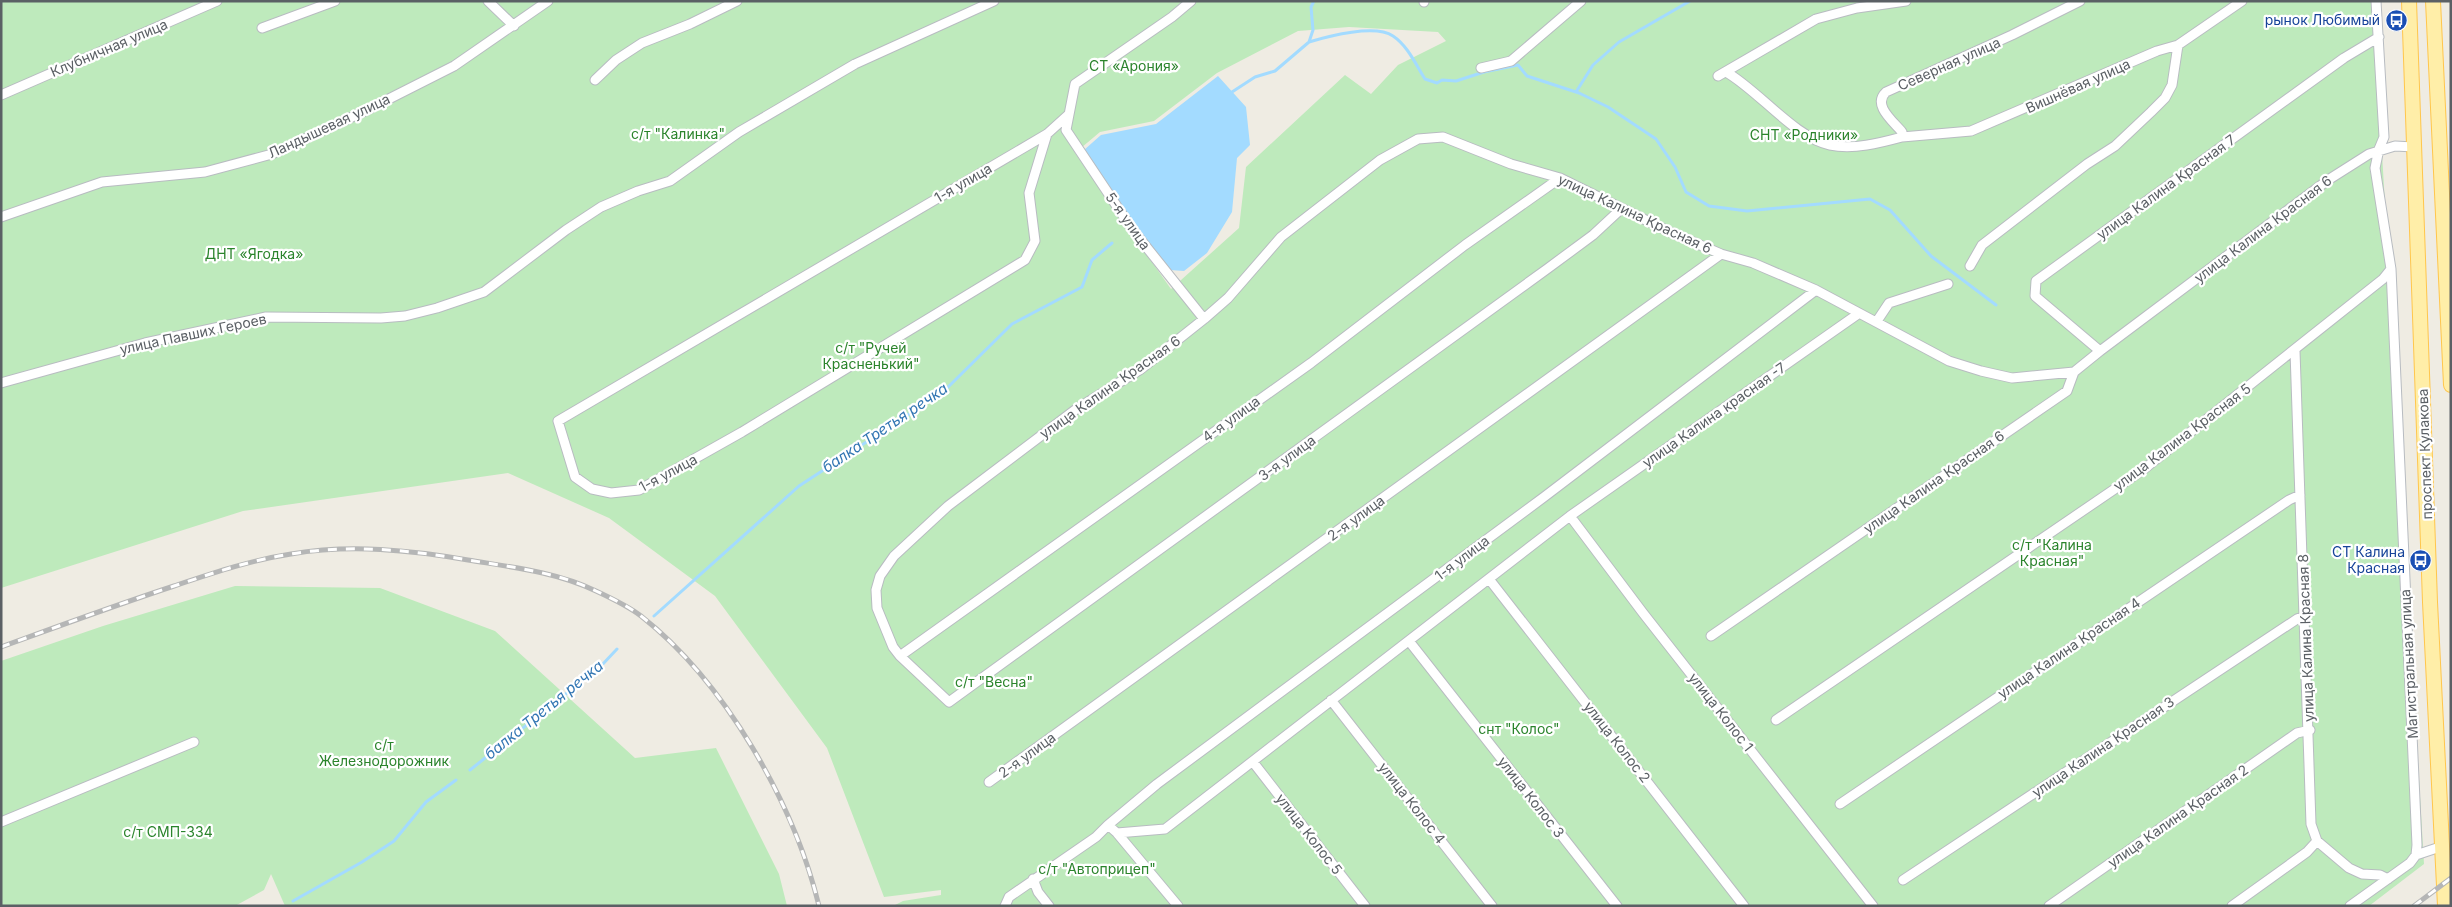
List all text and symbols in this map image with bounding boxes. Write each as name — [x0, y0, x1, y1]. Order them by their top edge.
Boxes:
bus stop icon: рынок Любимый — [2384, 8, 2408, 32]
place label: рынок Любимый — [2265, 11, 2380, 28]
street label: Клубничная улица — [48, 15, 170, 80]
street label: Северная улица — [1895, 33, 2003, 94]
street label: Вишнёвая улица — [2023, 55, 2133, 116]
park label: СТ «Арония» — [1089, 57, 1179, 74]
street label: Ландышевая улица — [265, 90, 392, 161]
park label: с/т "Калинка" — [631, 125, 725, 142]
park label: СНТ «Родники» — [1750, 126, 1858, 143]
street label: улица Калина Красная 7 — [2093, 131, 2238, 243]
street label: 1-я улица — [931, 159, 995, 206]
street label: улица Калина Красная 6 — [1556, 170, 1715, 257]
street label: улица Калина Красная 6 — [2191, 171, 2335, 286]
street label: 5-я улица — [1102, 189, 1154, 253]
park label: ДНТ «Ягодка» — [205, 245, 303, 262]
street label: улица Павших Героев — [118, 310, 268, 357]
street label: улица Калина Красная 6 — [1036, 331, 1183, 442]
park label: с/т "Ручей Красненький" — [822, 339, 920, 372]
street label: улица Калина красная -7 — [1639, 358, 1789, 471]
water label: балка Третья речка — [818, 379, 951, 477]
street label: улица Калина Красная 5 — [2110, 379, 2254, 494]
street label: проспект Кулакова — [2414, 388, 2435, 520]
street label: 4-я улица — [1199, 392, 1263, 445]
street label: улица Калина Красная 6 — [1860, 426, 2007, 537]
street label: 3-я улица — [1255, 431, 1319, 484]
street label: 1-я улица — [636, 450, 700, 495]
street label: 2-я улица — [1324, 491, 1388, 544]
street label: 1-я улица — [1431, 532, 1492, 584]
park label: с/т "Калина Красная" — [2012, 536, 2092, 569]
place label: СТ Калина Красная — [2332, 543, 2405, 576]
bus stop icon: СТ Калина Красная — [2409, 548, 2433, 572]
street label: улица Калина Красная 8 — [2294, 554, 2317, 722]
street label: Магистральная улица — [2396, 589, 2421, 739]
street label: улица Калина Красная 4 — [1994, 593, 2143, 702]
water label: балка Третья речка — [481, 656, 607, 763]
street label: улица Колос 1 — [1685, 669, 1757, 754]
park label: с/т "Весна" — [955, 673, 1033, 690]
street label: улица Калина Красная 3 — [2028, 693, 2177, 801]
street label: улица Колос 2 — [1581, 698, 1654, 785]
park label: снт "Колос" — [1478, 720, 1560, 737]
street label: 2-я улица — [995, 728, 1059, 781]
park label: с/т Железнодорожник — [319, 736, 450, 769]
street label: улица Колос 3 — [1495, 753, 1568, 841]
street label: улица Колос 4 — [1375, 759, 1449, 847]
street label: улица Калина Красная 2 — [2104, 761, 2251, 871]
street label: улица Колос 5 — [1273, 790, 1346, 877]
park label: с/т СМП-334 — [123, 823, 213, 840]
park label: с/т "Автоприцеп" — [1038, 860, 1156, 877]

